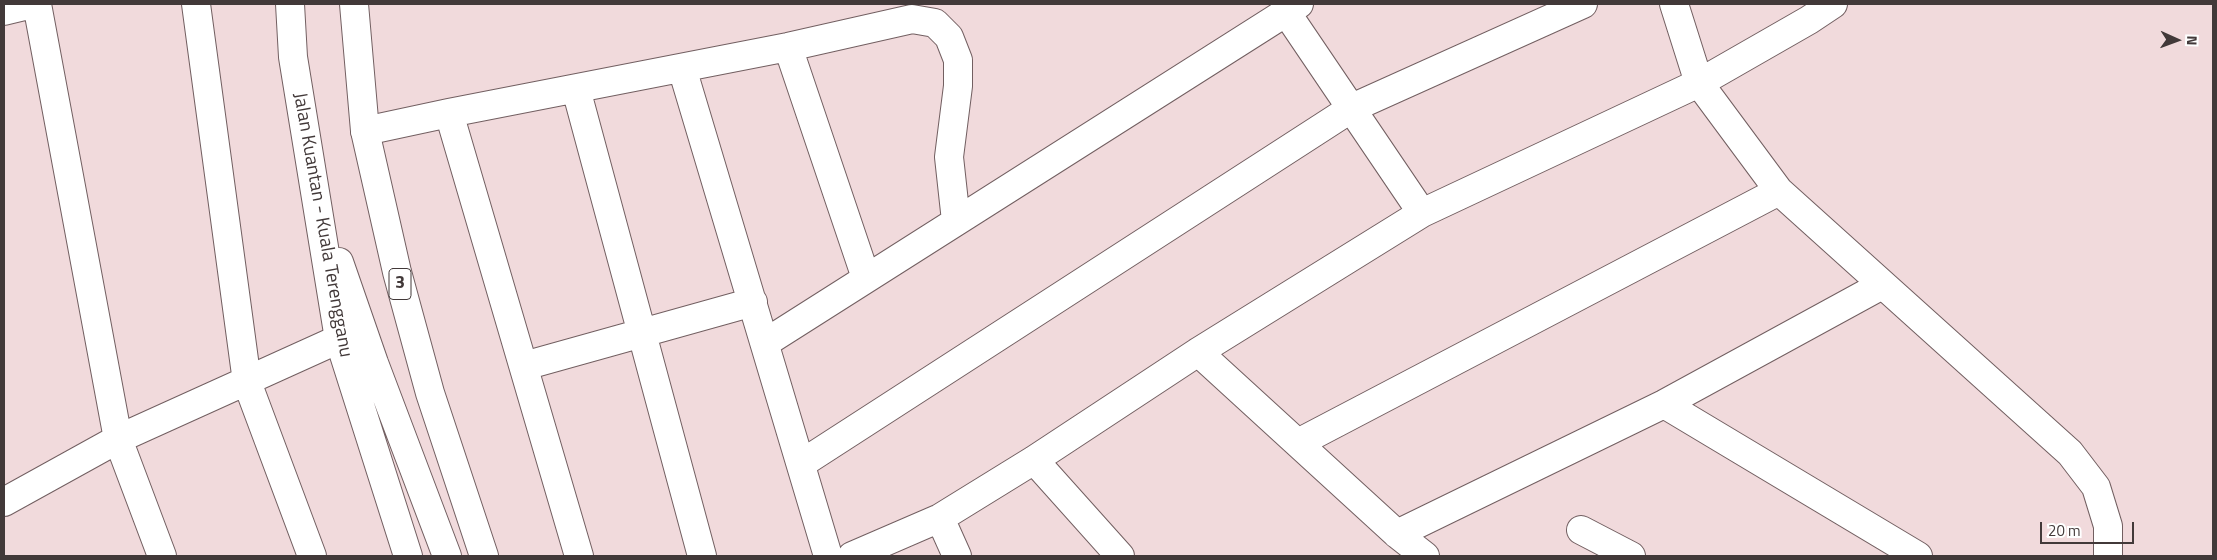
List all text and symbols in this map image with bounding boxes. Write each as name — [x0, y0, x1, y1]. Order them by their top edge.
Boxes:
north arrow — [2152, 15, 2202, 65]
text: N — [2182, 35, 2203, 46]
street label: Jalan Kuantan - Kuala Terengganu — [287, 91, 357, 359]
road number: 3 — [389, 268, 411, 300]
scale bar — [2042, 512, 2136, 544]
text: 20 m — [2048, 519, 2081, 542]

